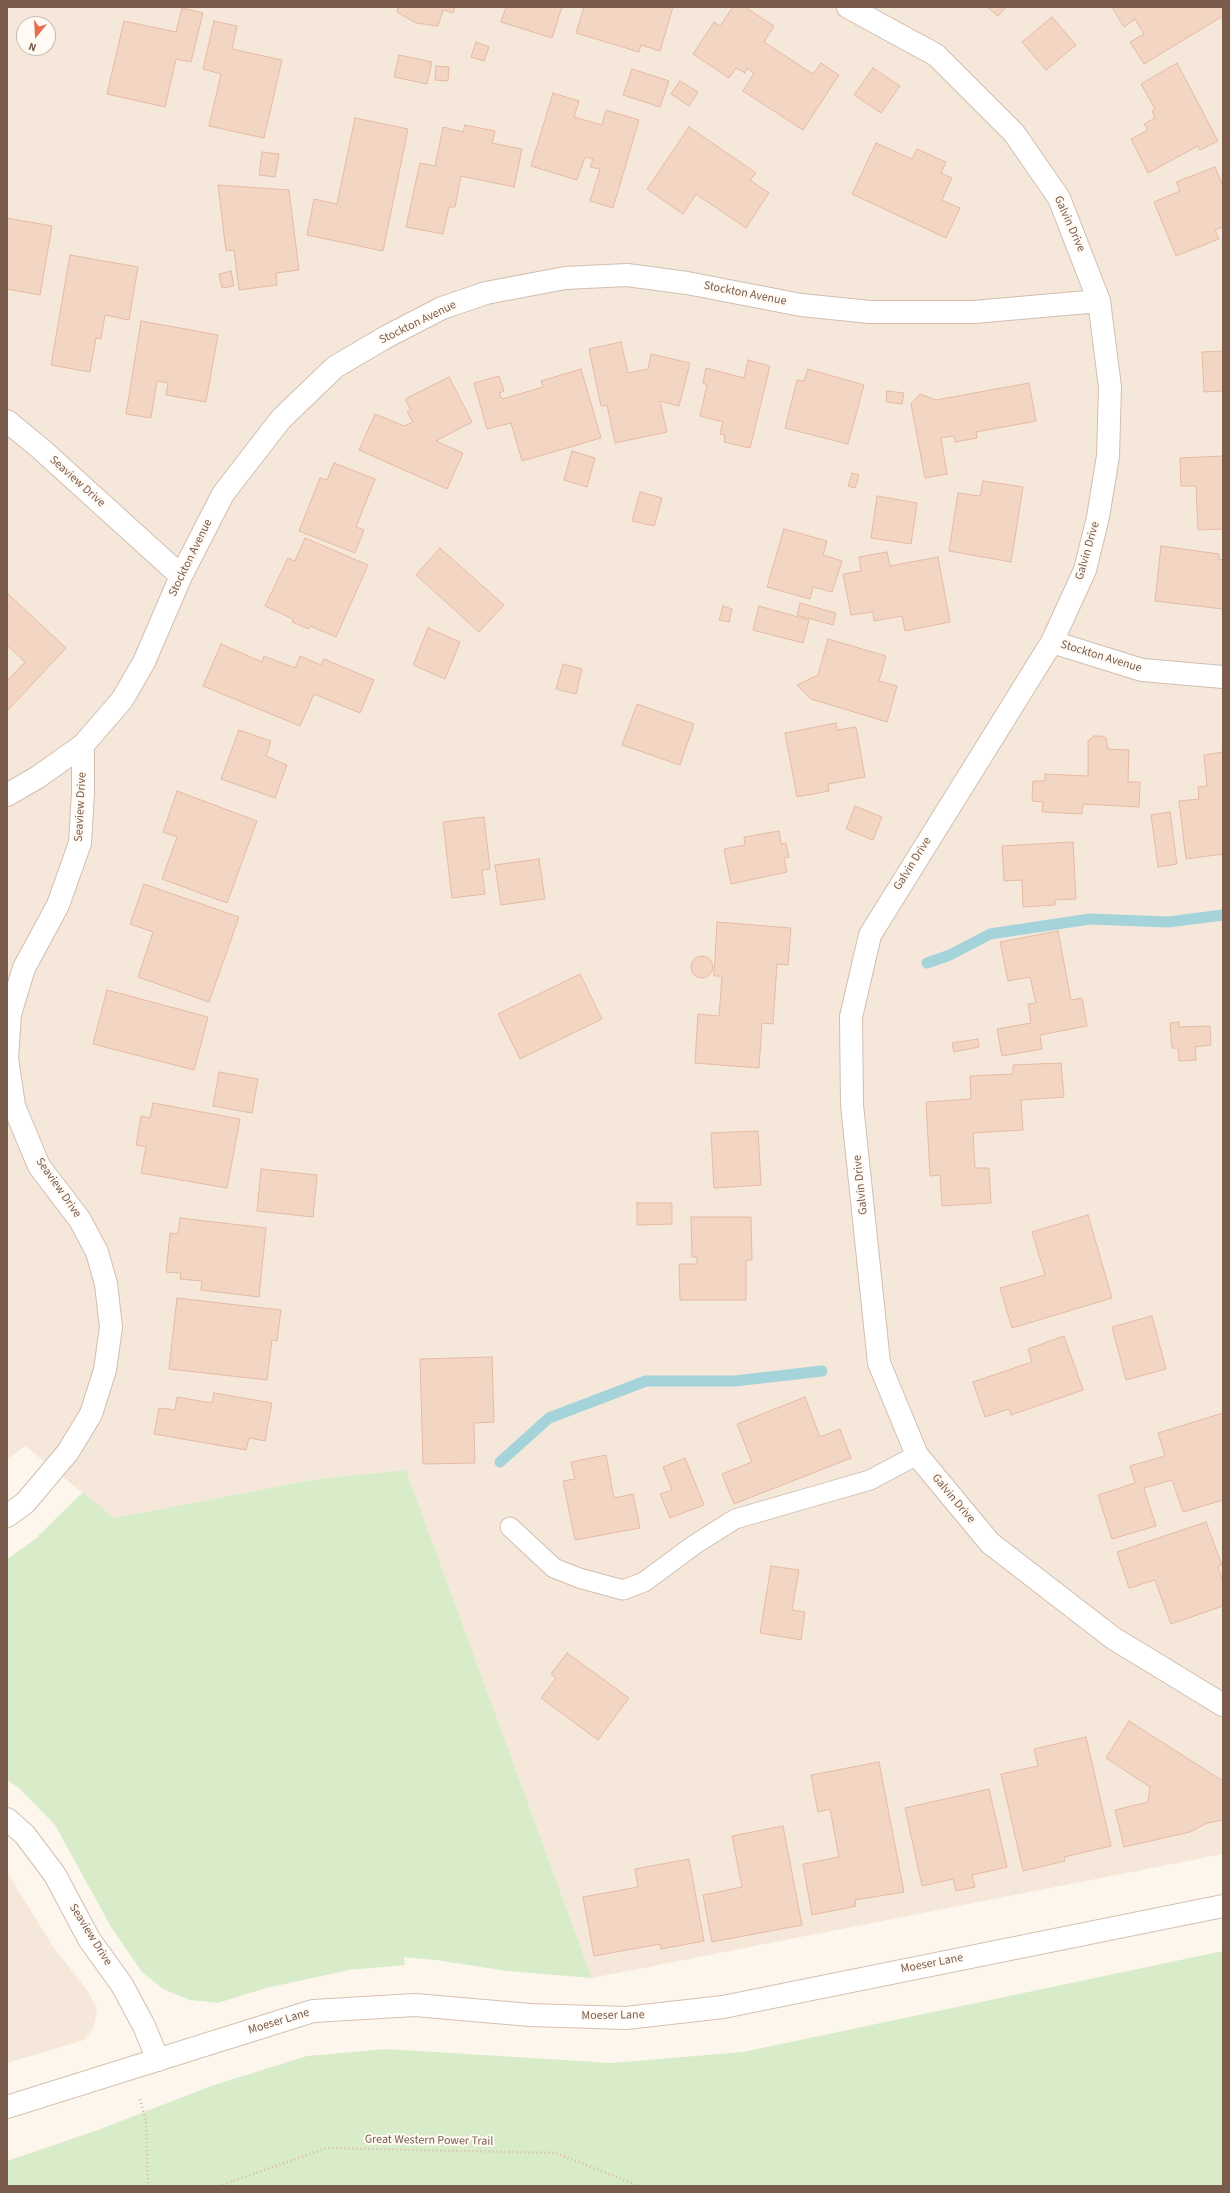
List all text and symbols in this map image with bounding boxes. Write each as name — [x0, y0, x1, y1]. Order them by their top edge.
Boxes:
north arrow — [16, 16, 56, 56]
text: N — [27, 39, 38, 55]
street label: Galvin Drive — [1050, 194, 1088, 254]
street label: Stockton Avenue — [702, 279, 788, 309]
street label: Stockton Avenue — [377, 298, 459, 348]
street label: Seaview Drive — [46, 453, 108, 511]
street label: Stockton Avenue — [166, 517, 216, 599]
street label: Galvin Drive — [1073, 520, 1103, 582]
street label: Stockton Avenue — [1059, 638, 1143, 676]
street label: Seaview Drive — [72, 772, 90, 842]
street label: Galvin Drive — [891, 835, 935, 893]
street label: Galvin Drive — [851, 1154, 871, 1216]
street label: Seaview Drive — [32, 1155, 84, 1221]
street label: Galvin Drive — [928, 1471, 978, 1527]
street label: Seaview Drive — [65, 1902, 115, 1968]
street label: Moeser Lane — [900, 1951, 964, 1977]
street label: Moeser Lane — [247, 2006, 311, 2038]
street label: Moeser Lane — [581, 2008, 645, 2024]
street label: Great Western Power Trail — [365, 2133, 493, 2149]

